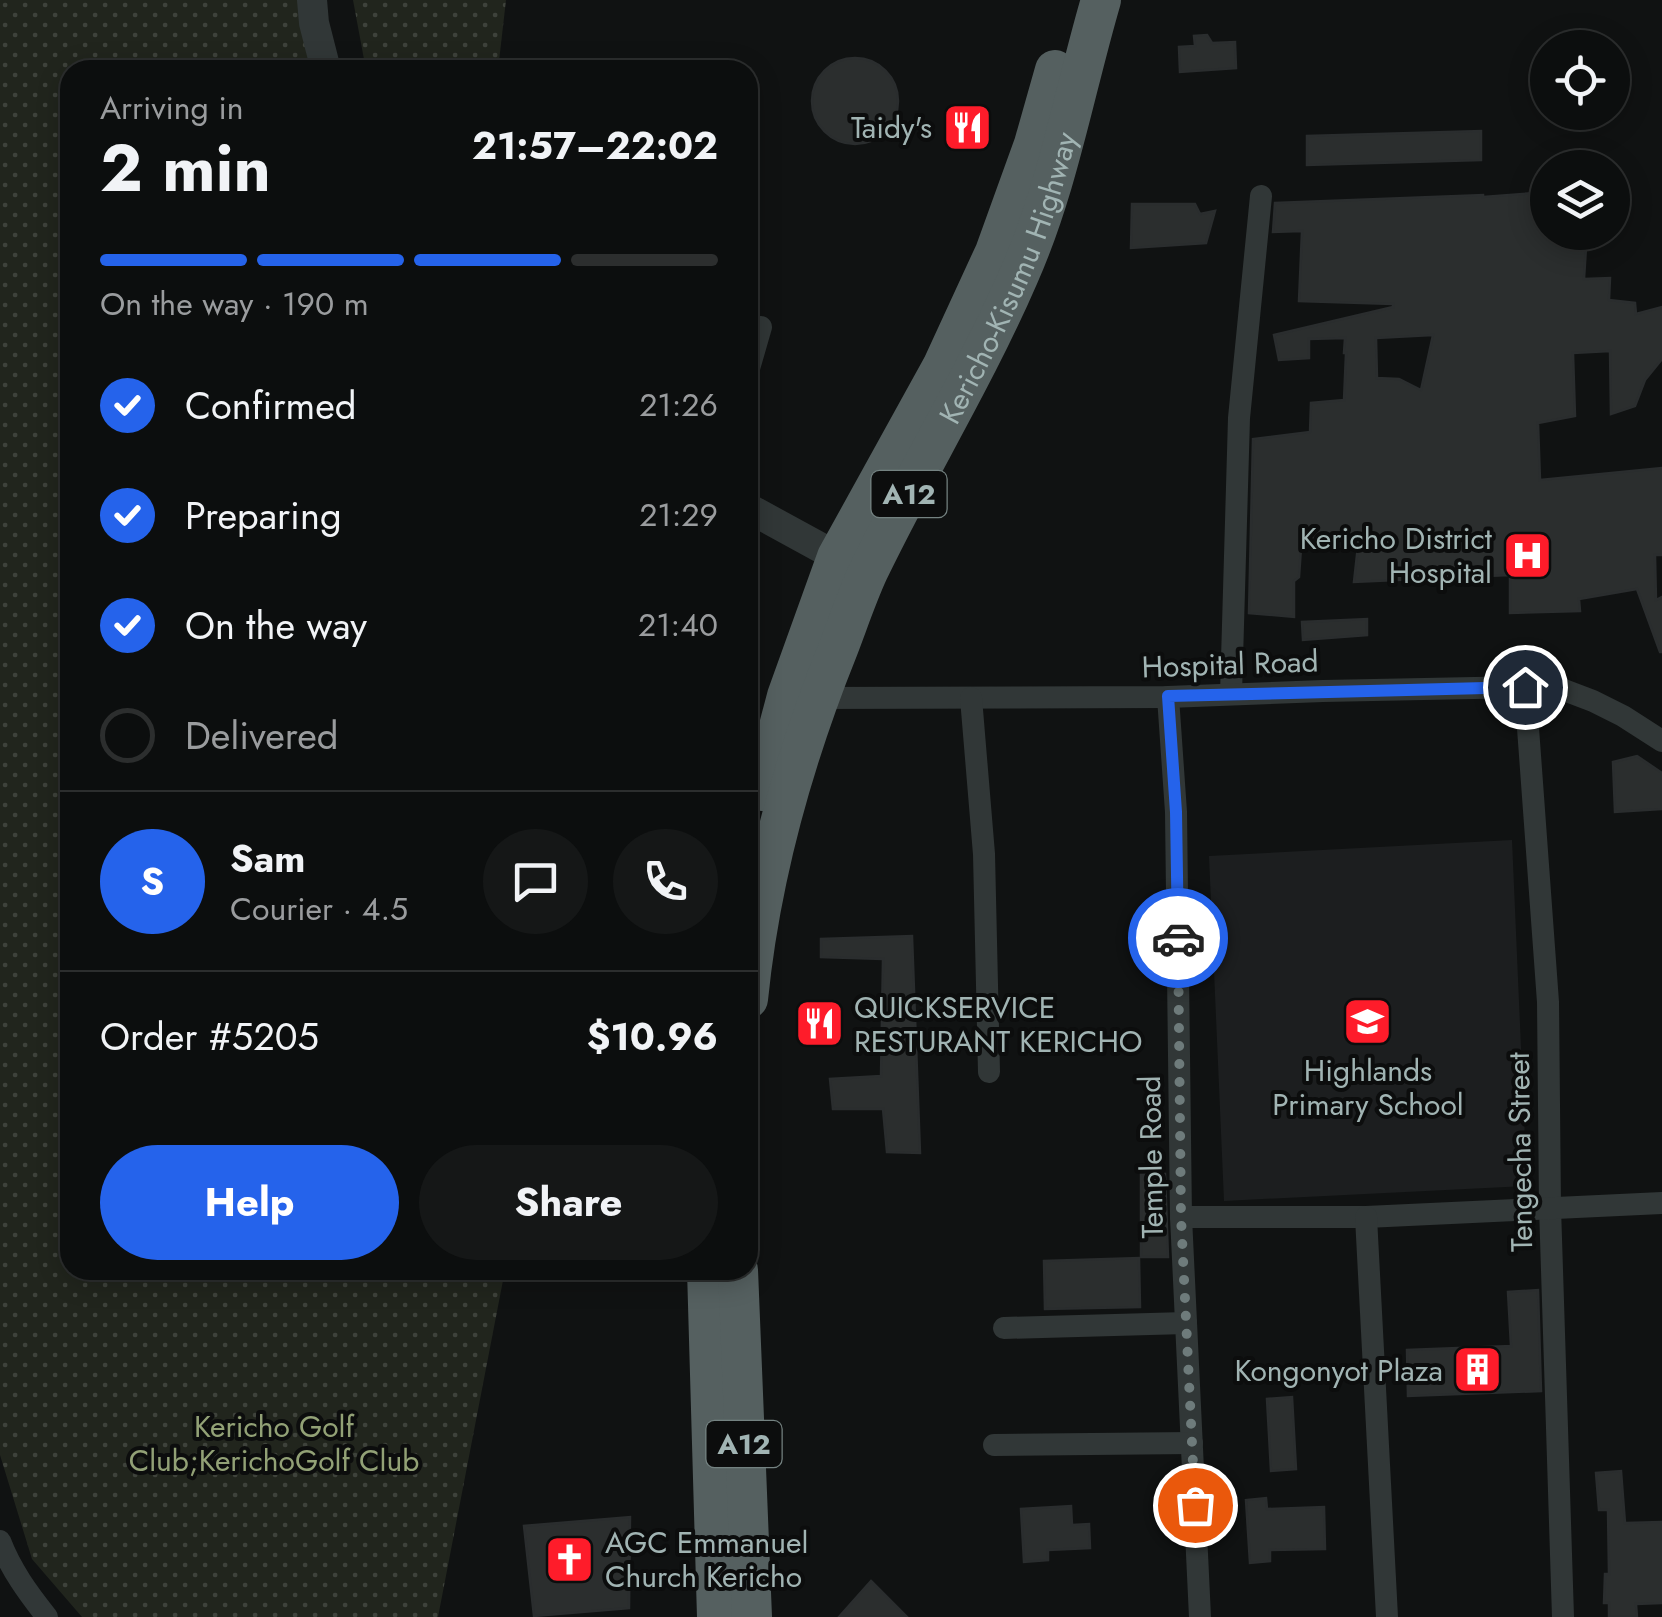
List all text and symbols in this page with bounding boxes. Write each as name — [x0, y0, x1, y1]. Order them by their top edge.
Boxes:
map controls — [1530, 30, 1630, 250]
button: locate — [1530, 30, 1630, 130]
text: Arriving in — [100, 85, 244, 131]
restaurant icon: Taidy's — [941, 101, 993, 153]
place label: Taidy's — [851, 106, 932, 149]
text: 21:57–22:02 — [472, 118, 718, 173]
text: 2 min — [100, 121, 271, 215]
street label: Kericho-Kisumu Highway — [928, 126, 1087, 431]
button: layers — [1530, 150, 1630, 250]
text: On the way · 190 m — [100, 281, 369, 327]
icon: check — [100, 378, 155, 433]
text: Confirmed — [185, 378, 356, 433]
text: 21:26 — [639, 382, 718, 428]
road number: A12 — [872, 471, 946, 517]
icon: check — [100, 488, 155, 543]
text: Preparing — [185, 488, 342, 543]
text: 21:29 — [639, 492, 718, 538]
place label: Kericho District Hospital — [1300, 517, 1493, 594]
hospital icon: Kericho District Hospital — [1501, 529, 1553, 581]
icon: check — [100, 598, 155, 653]
text: On the way — [185, 598, 367, 653]
text: 21:40 — [638, 602, 718, 648]
street label: Hospital Road — [1141, 639, 1319, 689]
pin — [1483, 645, 1568, 730]
icon: home — [1498, 660, 1553, 715]
text: Delivered — [185, 708, 338, 763]
button: chat — [483, 829, 588, 934]
button: phone — [613, 829, 718, 934]
text: Sam — [230, 831, 305, 886]
text: S — [141, 854, 164, 909]
text: Courier · 4.5 — [230, 886, 408, 932]
courier — [1128, 888, 1228, 988]
icon: car — [1151, 911, 1206, 966]
place label: QUICKSERVICE RESTURANT KERICHO — [854, 986, 1143, 1063]
school or university icon: Highlands Primary School — [1342, 995, 1394, 1047]
restaurant icon: QUICKSERVICE RESTURANT KERICHO — [793, 998, 845, 1050]
text: Order #5205 — [100, 1009, 319, 1064]
text: $10.96 — [587, 1009, 718, 1064]
place label: Highlands Primary School — [1272, 1049, 1464, 1126]
street label: Tengecha Street — [1497, 1051, 1543, 1252]
street label: Temple Road — [1128, 1075, 1174, 1239]
button: Help — [100, 1145, 399, 1260]
button: Share — [419, 1145, 718, 1260]
building icon: Kongonyot Plaza — [1452, 1344, 1504, 1396]
place label: Kongonyot Plaza — [1234, 1349, 1443, 1392]
park label: Kericho Golf Club;KerichoGolf Club — [129, 1405, 419, 1482]
road number: A12 — [706, 1421, 782, 1467]
pin — [1153, 1463, 1238, 1548]
icon: bag — [1168, 1478, 1223, 1533]
place label: AGC Emmanuel Church Kericho — [605, 1521, 808, 1598]
church icon: AGC Emmanuel Church Kericho — [544, 1533, 596, 1585]

